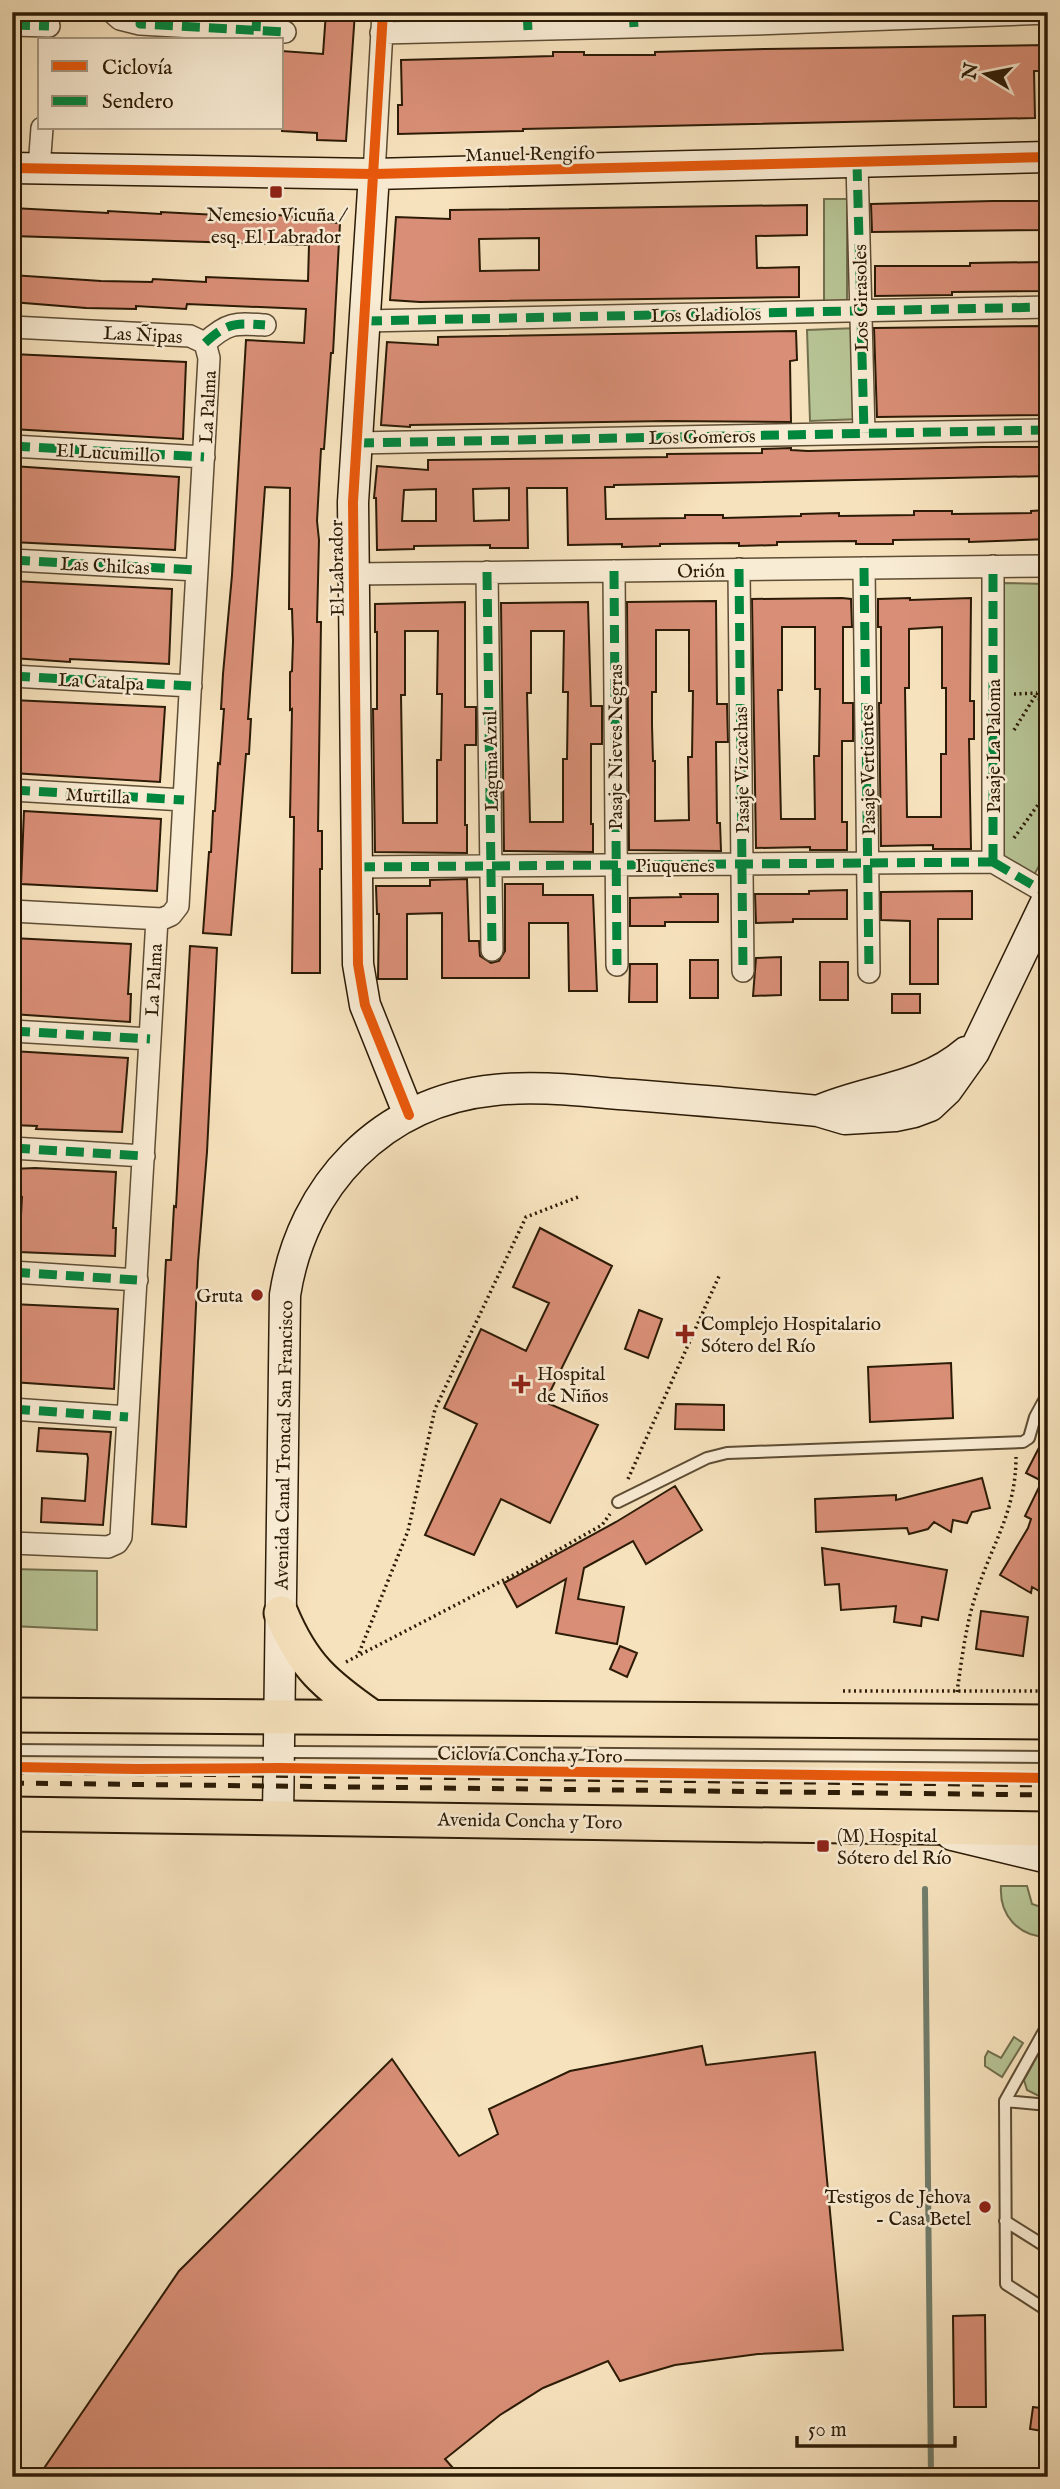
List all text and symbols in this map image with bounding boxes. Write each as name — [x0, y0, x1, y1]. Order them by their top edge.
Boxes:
legend — [38, 38, 284, 130]
north arrow — [951, 38, 1021, 108]
text: Ciclovía — [102, 55, 173, 82]
text: N — [958, 61, 985, 83]
text: Sendero — [102, 89, 173, 116]
street label: Manuel Rengifo — [465, 142, 595, 168]
marker: Nemesio Vicuña / esq. El Labrador — [268, 184, 284, 200]
place label: Nemesio Vicuña / esq. El Labrador — [207, 204, 349, 250]
street label: Los Girasoles — [849, 244, 875, 352]
street label: Los Gladiolos — [651, 303, 762, 329]
street label: Las Ñipas — [103, 321, 183, 350]
street label: La Palma — [195, 369, 223, 444]
street label: Los Gomeros — [648, 425, 756, 451]
street label: El Lucumillo — [55, 439, 161, 469]
street label: El Labrador — [325, 519, 351, 617]
street label: Las Chilcas — [60, 553, 150, 581]
street label: Orión — [677, 560, 725, 584]
street label: Pasaje Nieves Negras — [605, 664, 629, 830]
street label: La Catalpa — [57, 669, 145, 697]
street label: Pasaje La Paloma — [983, 678, 1007, 813]
street label: Pasaje Vertientes — [856, 704, 882, 836]
street label: Pasaje Vizcachas — [730, 706, 756, 834]
street label: Laguna Azul — [479, 709, 505, 812]
street label: Murtilla — [65, 783, 132, 811]
street label: Piuquenes — [635, 855, 715, 879]
street label: La Palma — [141, 942, 169, 1017]
place label: Gruta — [196, 1285, 244, 1309]
marker: Gruta — [249, 1287, 265, 1303]
street label: Avenida Canal Troncal San Francisco — [270, 1300, 300, 1591]
place label: Complejo Hospitalario Sótero del Río — [701, 1313, 881, 1359]
marker: Complejo Hospitalario Sótero del Río — [675, 1324, 695, 1344]
place label: Hospital de Niños — [537, 1363, 608, 1409]
marker: Hospital de Niños — [511, 1374, 531, 1394]
street label: Ciclovía Concha y Toro — [437, 1742, 623, 1770]
street label: Avenida Concha y Toro — [436, 1808, 622, 1836]
place label: (M) Hospital Sótero del Río — [837, 1825, 951, 1871]
marker: (M) Hospital Sótero del Río — [815, 1838, 831, 1854]
place label: Testigos de Jehova - Casa Betel — [825, 2186, 972, 2232]
marker: Testigos de Jehova - Casa Betel — [977, 2199, 993, 2215]
scale bar — [797, 2405, 955, 2449]
text: 50 m — [808, 2417, 847, 2444]

